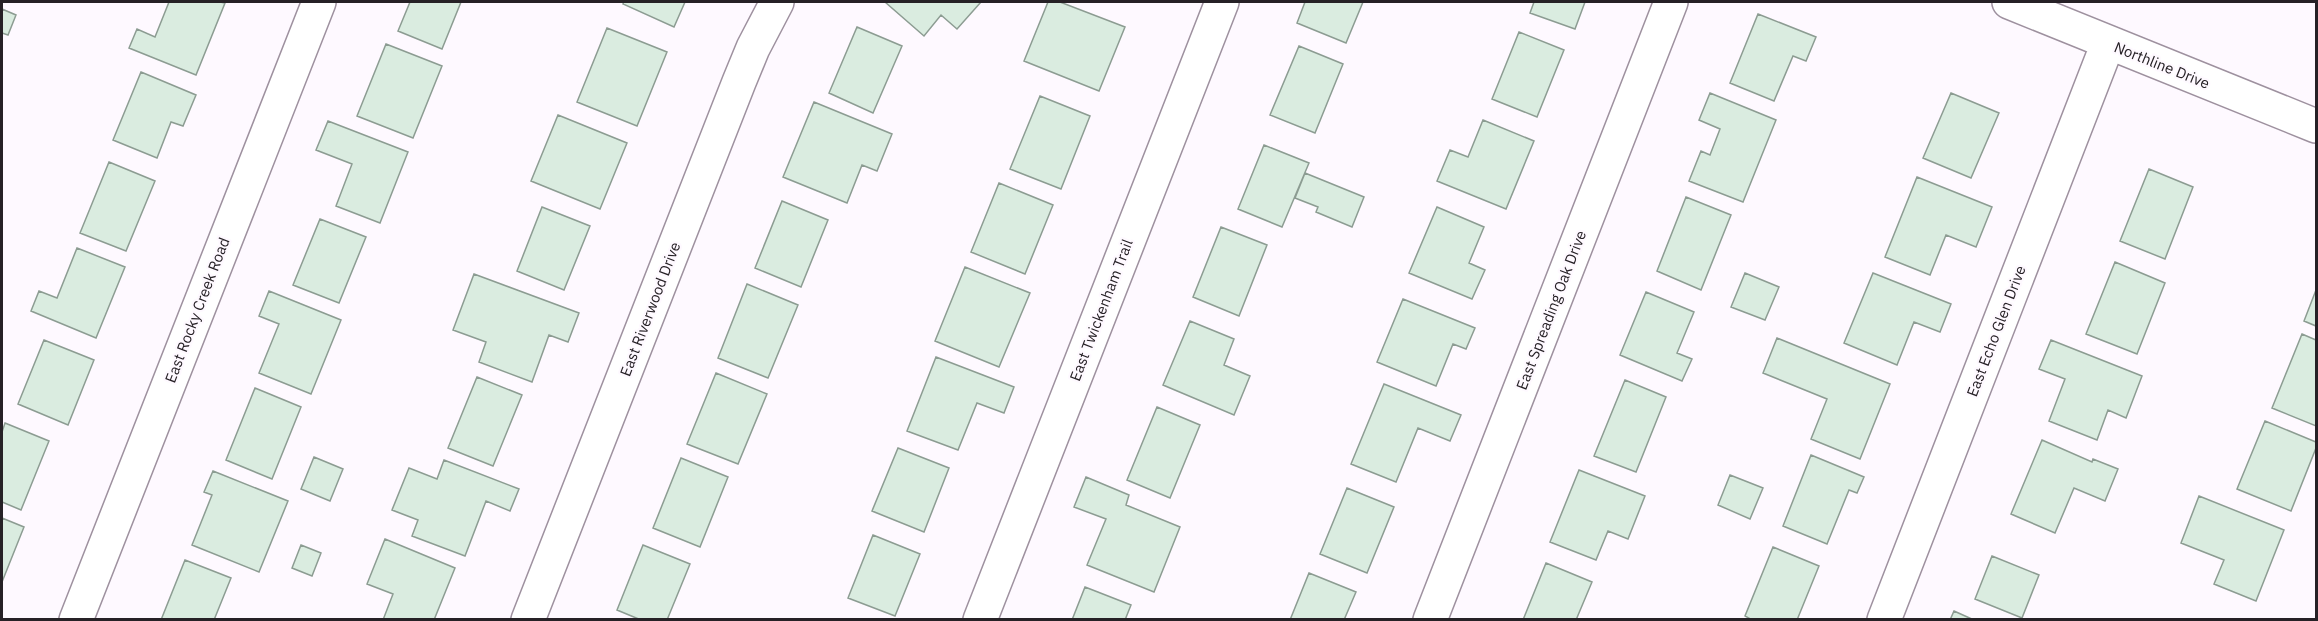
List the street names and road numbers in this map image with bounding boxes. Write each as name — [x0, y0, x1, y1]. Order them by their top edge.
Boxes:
street label: Northline Drive — [2111, 37, 2213, 93]
street label: East Spreading Oak Drive — [1512, 228, 1590, 392]
street label: East Rocky Creek Road — [161, 235, 233, 385]
street label: East Twickenham Trail — [1065, 236, 1137, 384]
street label: East Riverwood Drive — [616, 239, 684, 379]
street label: East Echo Glen Drive — [1962, 263, 2030, 399]

